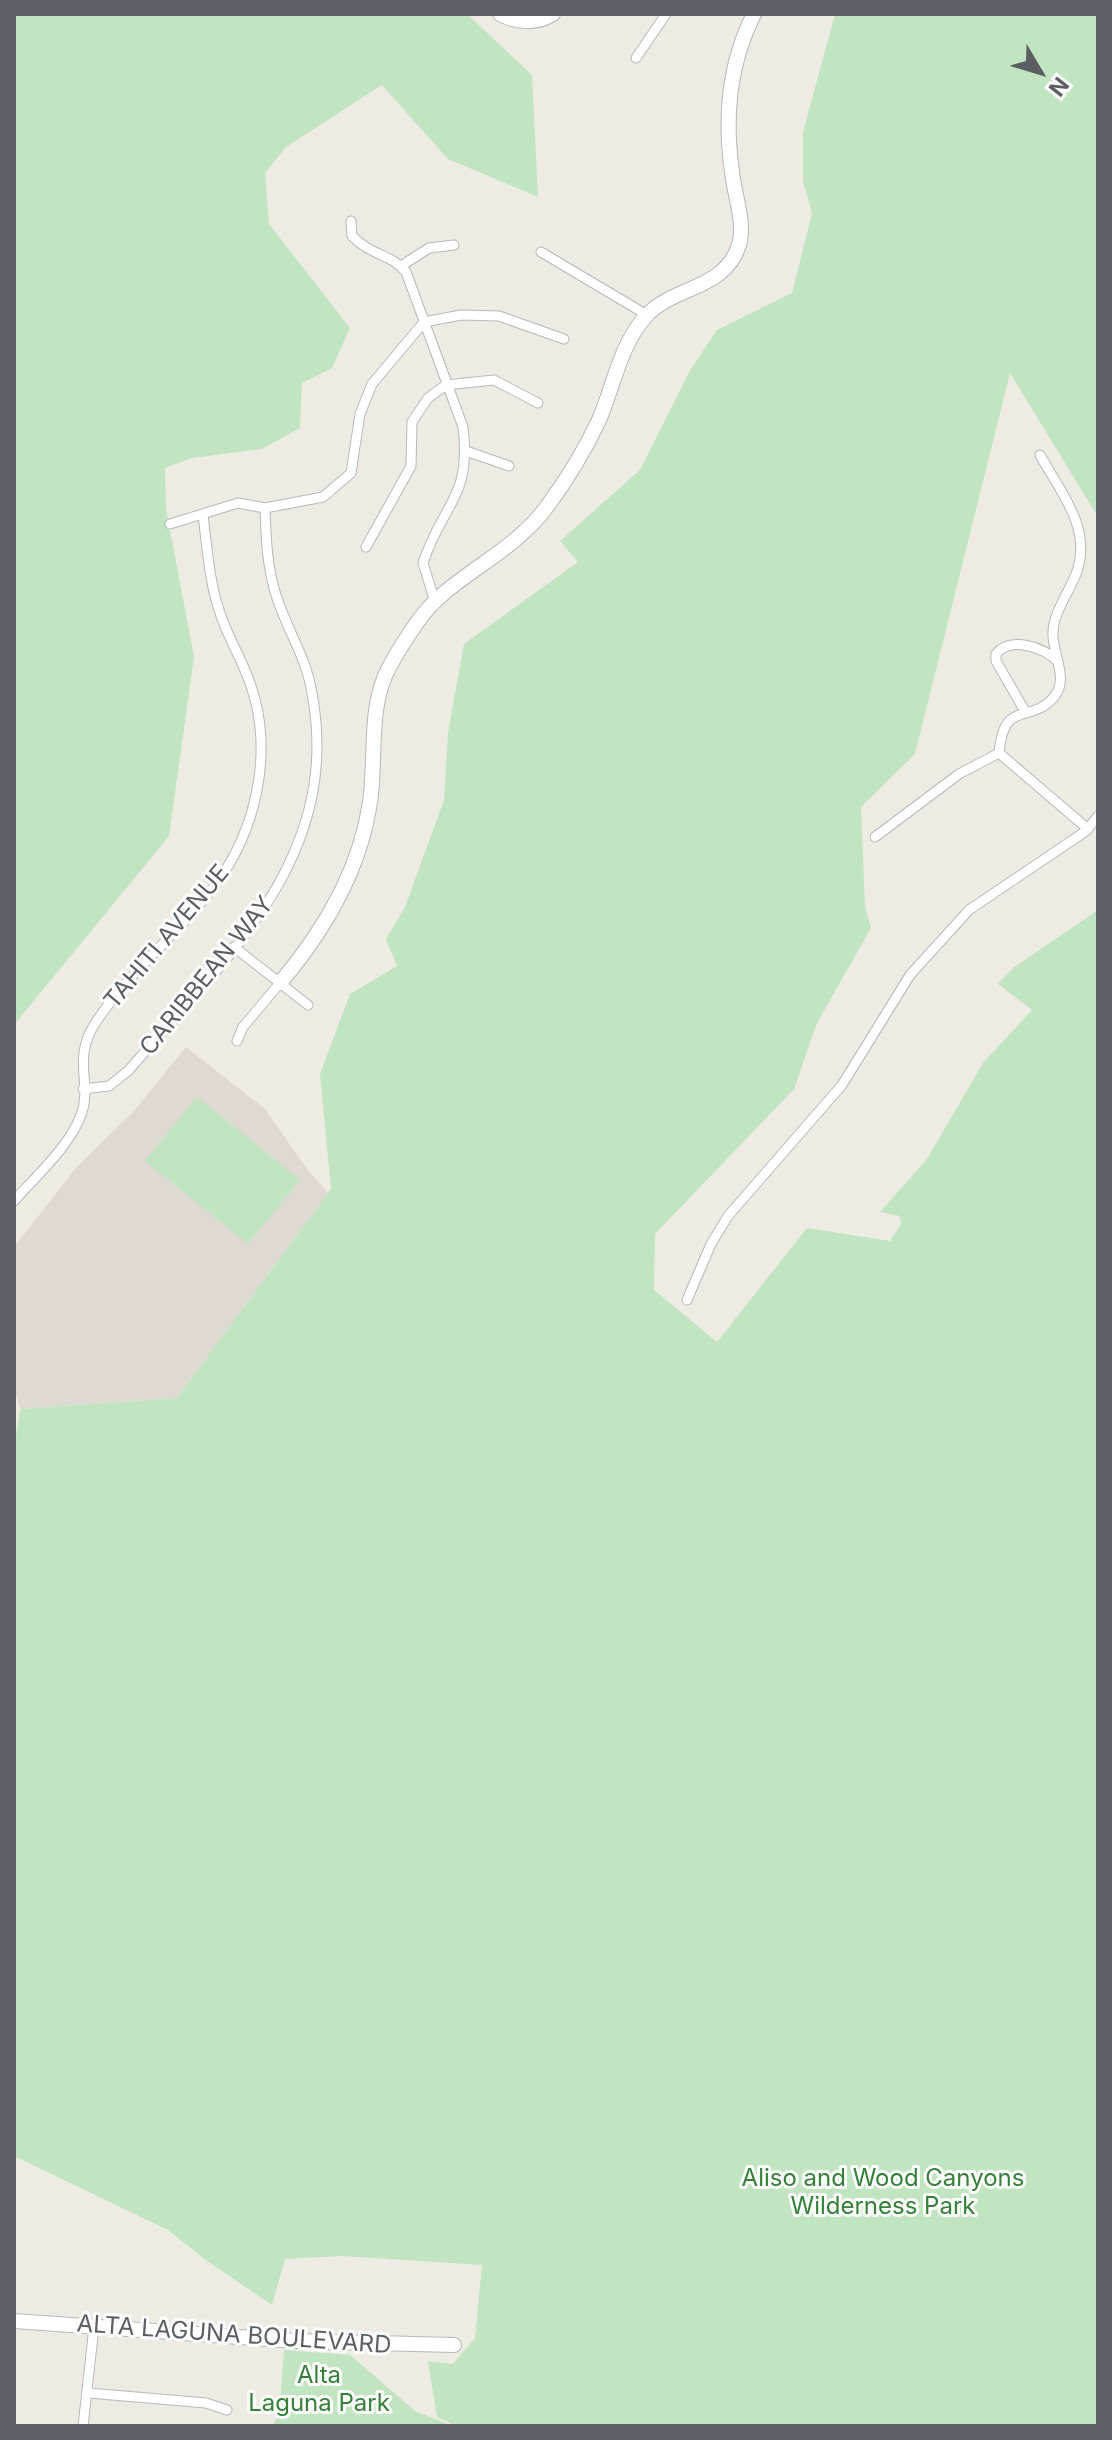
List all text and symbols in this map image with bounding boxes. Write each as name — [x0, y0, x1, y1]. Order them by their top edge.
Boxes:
north arrow — [1000, 32, 1080, 112]
text: N — [1044, 72, 1074, 101]
street label: TAHITI AVENUE — [98, 859, 236, 1015]
street label: CARIBBEAN WAY — [134, 891, 280, 1061]
park label: Aliso and Wood Canyons Wilderness Park — [742, 2165, 1024, 2221]
street label: ALTA LAGUNA BOULEVARD — [76, 2310, 392, 2360]
park label: Alta Laguna Park — [248, 2362, 390, 2418]

